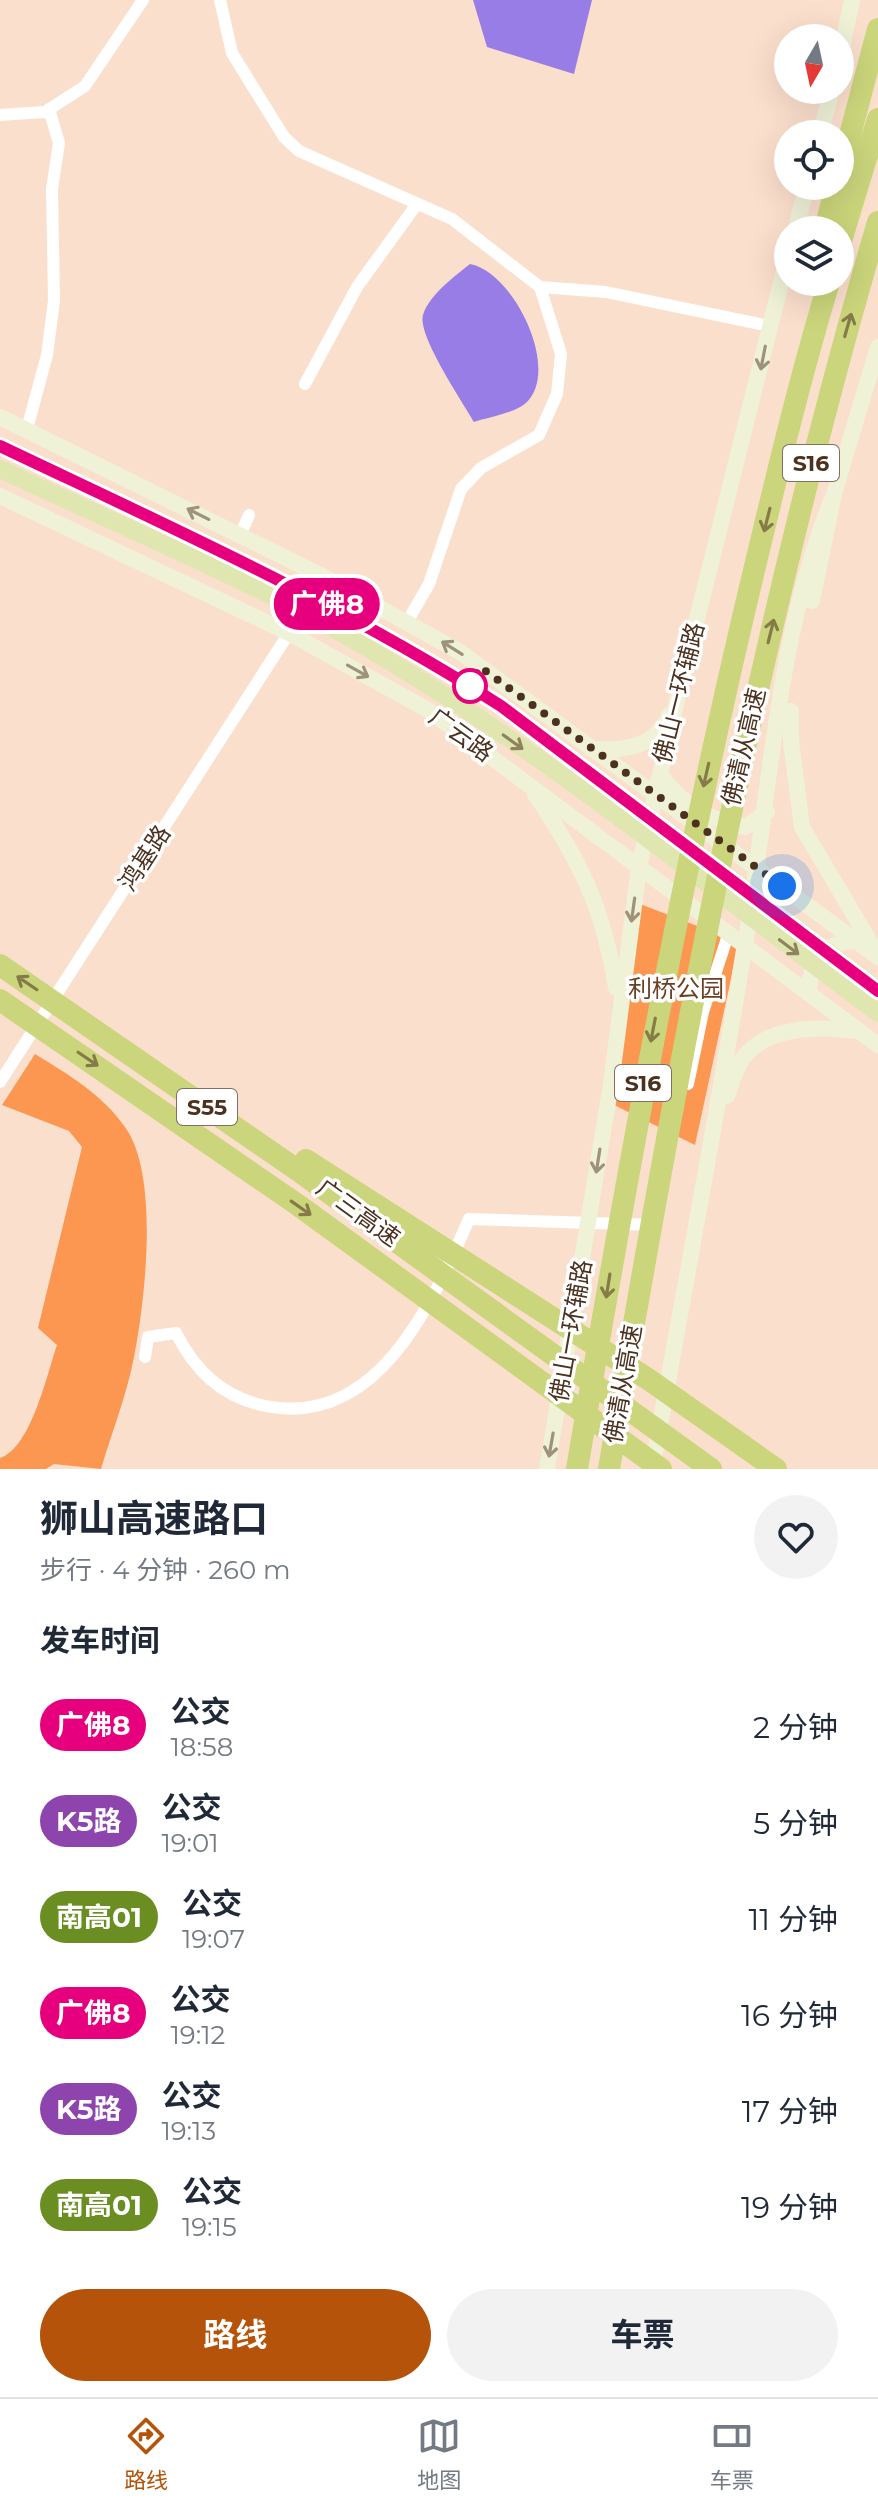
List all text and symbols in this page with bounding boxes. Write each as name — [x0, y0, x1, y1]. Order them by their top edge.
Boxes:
north arrow — [774, 24, 854, 104]
map controls — [774, 24, 854, 296]
button: locate — [774, 120, 854, 200]
button: layers — [774, 216, 854, 296]
one-way arrow — [842, 312, 857, 338]
one-way arrow — [754, 344, 769, 370]
road number: S16 — [783, 445, 839, 481]
one-way arrow — [186, 505, 210, 521]
one-way arrow — [758, 507, 773, 532]
line badge: 广佛8 — [281, 578, 373, 630]
text: 广佛8 — [290, 587, 364, 621]
one-way arrow — [764, 619, 779, 645]
street label: 佛山一环辅路 — [647, 620, 710, 766]
one-way arrow — [441, 640, 464, 656]
one-way arrow — [345, 664, 369, 679]
unlabelled marker — [453, 669, 487, 703]
street label: 佛清从高速 — [716, 685, 771, 809]
street label: 广云路 — [424, 702, 499, 767]
one-way arrow — [501, 734, 523, 750]
one-way arrow — [698, 762, 713, 787]
street label: 鸿基路 — [113, 820, 176, 896]
your location — [762, 866, 802, 906]
one-way arrow — [625, 897, 640, 922]
one-way arrow — [778, 938, 799, 955]
park label: 利桥公园 — [628, 974, 724, 1003]
one-way arrow — [17, 975, 39, 992]
one-way arrow — [645, 1016, 660, 1042]
one-way arrow — [76, 1051, 99, 1067]
road number: S16 — [615, 1065, 671, 1101]
road number: S55 — [177, 1089, 237, 1125]
one-way arrow — [590, 1148, 605, 1173]
street label: 广三高速 — [311, 1173, 406, 1253]
one-way arrow — [290, 1200, 312, 1216]
street label: 佛山一环辅路 — [544, 1257, 597, 1404]
one-way arrow — [599, 1272, 614, 1298]
street label: 佛清从高速 — [598, 1322, 647, 1446]
one-way arrow — [543, 1432, 558, 1457]
text: 狮山高速路口 — [40, 1495, 268, 1542]
button: heart — [754, 1495, 838, 1579]
text: 步行 · 4 分钟 · 260 m — [40, 1554, 291, 1586]
text: 发车时间 — [40, 1622, 160, 1659]
text: 公交 — [170, 1693, 230, 1730]
text: 广佛8 — [56, 1708, 130, 1742]
text: 2 分钟 — [753, 1709, 838, 1746]
text: 18:58 — [170, 1731, 233, 1763]
text: 公交 — [161, 1789, 221, 1826]
text: K5路 — [56, 1804, 121, 1838]
text: 5 分钟 — [753, 1805, 838, 1842]
text: 19:01 — [161, 1827, 219, 1859]
text: 公交 — [182, 1885, 242, 1922]
text: 南高01 — [56, 1900, 142, 1934]
text: 11 分钟 — [748, 1901, 838, 1938]
text: 19:07 — [182, 1923, 245, 1955]
text: 公交 — [170, 1981, 230, 2018]
text: 广佛8 — [56, 1996, 130, 2030]
text: 16 分钟 — [741, 1997, 838, 2034]
text: 19:12 — [170, 2019, 225, 2051]
text: 公交 — [161, 2077, 221, 2114]
text: K5路 — [56, 2092, 121, 2126]
text: 17 分钟 — [742, 2093, 838, 2130]
text: 19:13 — [161, 2115, 216, 2147]
text: 公交 — [182, 2173, 242, 2210]
text: 南高01 — [56, 2188, 142, 2222]
text: 19 分钟 — [741, 2189, 838, 2226]
text: 19:15 — [182, 2211, 237, 2243]
button: 路线 — [40, 2289, 431, 2381]
button: 车票 — [447, 2289, 838, 2381]
tab: 路线 — [124, 2414, 168, 2494]
tab: 地图 — [417, 2414, 461, 2494]
tab: 车票 — [710, 2414, 754, 2494]

